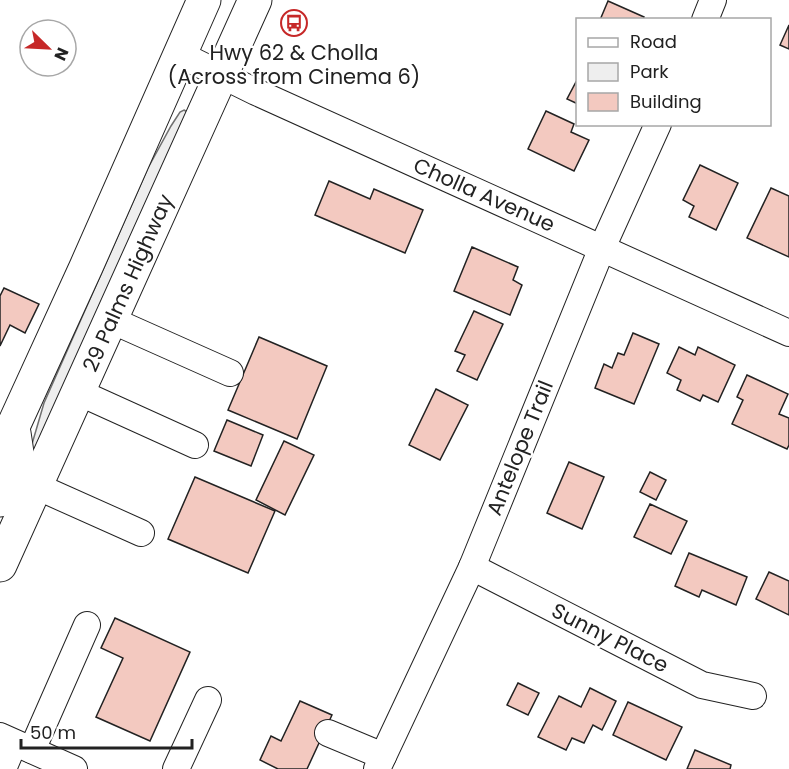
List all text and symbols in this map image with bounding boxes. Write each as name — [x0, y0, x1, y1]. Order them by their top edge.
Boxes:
bus stop icon: Hwy 62 & Cholla (Across from Cinema 6) — [279, 8, 309, 38]
north arrow — [18, 18, 78, 78]
legend — [576, 18, 771, 126]
text: Road — [630, 29, 677, 54]
place label: Hwy 62 & Cholla (Across from Cinema 6) — [168, 38, 420, 91]
text: N — [48, 44, 74, 64]
text: Park — [630, 59, 669, 84]
text: Building — [630, 89, 702, 114]
street label: Cholla Avenue — [409, 150, 560, 239]
street label: 29 Palms Highway — [75, 189, 180, 376]
street label: Antelope Trail — [479, 376, 560, 520]
street label: Sunny Place — [547, 596, 674, 679]
scale bar — [21, 712, 192, 750]
text: 50 m — [30, 720, 76, 745]

